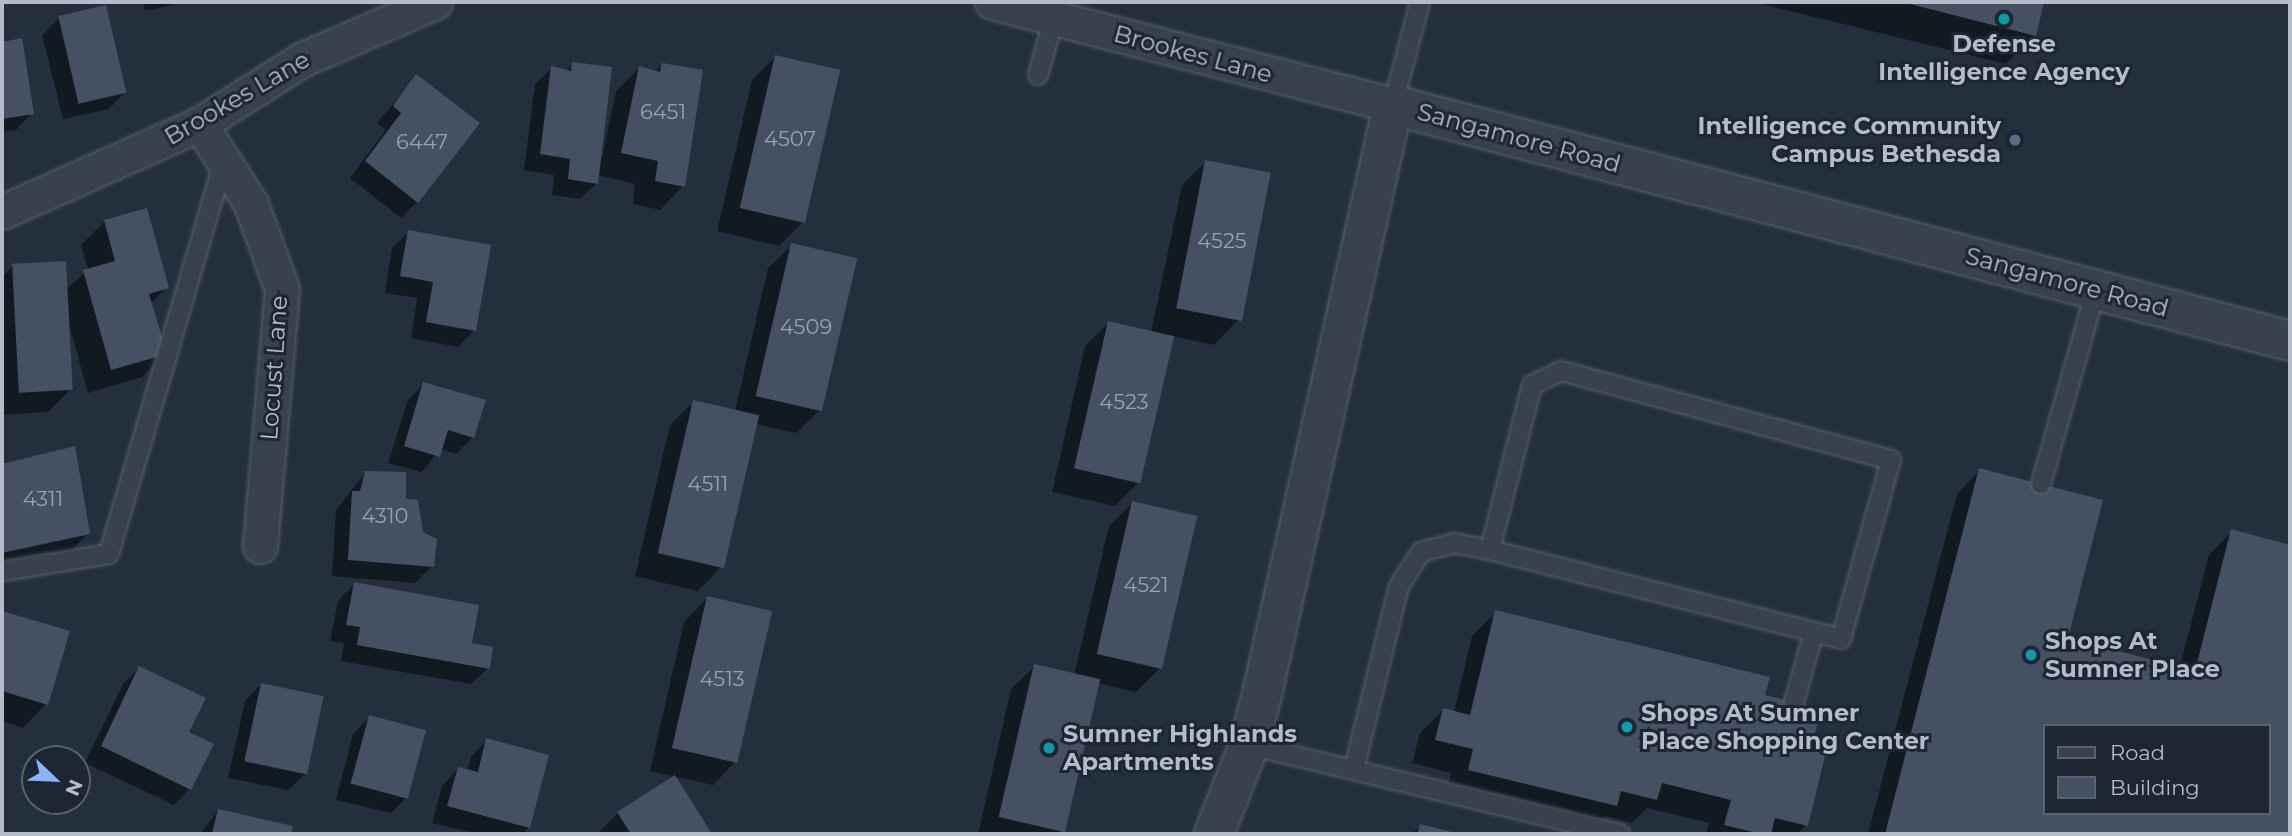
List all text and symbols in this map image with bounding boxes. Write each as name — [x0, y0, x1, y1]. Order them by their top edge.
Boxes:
marker: Defense Intelligence Agency — [1996, 11, 2012, 27]
street label: Brookes Lane — [1111, 19, 1275, 89]
place label: Defense Intelligence Agency — [1878, 30, 2130, 86]
street label: Brookes Lane — [159, 45, 315, 151]
street label: Sangamore Road — [1414, 97, 1624, 179]
house number: 6451 — [640, 99, 686, 125]
place label: Intelligence Community Campus Bethesda — [1698, 112, 2001, 168]
house number: 4507 — [764, 126, 816, 152]
house number: 6447 — [396, 129, 448, 155]
marker: Intelligence Community Campus Bethesda — [2007, 132, 2023, 148]
house number: 4525 — [1197, 228, 1247, 254]
street label: Sangamore Road — [1962, 241, 2172, 323]
street label: Locust Lane — [255, 294, 293, 442]
house number: 4509 — [780, 314, 832, 340]
house number: 4523 — [1099, 389, 1149, 415]
house number: 4511 — [688, 471, 728, 497]
house number: 4311 — [23, 486, 63, 512]
house number: 4310 — [362, 503, 408, 529]
house number: 4521 — [1123, 572, 1169, 598]
place label: Shops At Sumner Place — [2045, 627, 2220, 683]
marker: Shops At Sumner Place — [2023, 647, 2039, 663]
house number: 4513 — [699, 666, 745, 692]
place label: Shops At Sumner Place Shopping Center — [1641, 699, 1929, 755]
marker: Shops At Sumner Place Shopping Center — [1619, 719, 1635, 735]
place label: Sumner Highlands Apartments — [1063, 720, 1297, 776]
legend — [2044, 724, 2271, 815]
marker: Sumner Highlands Apartments — [1041, 740, 1057, 756]
text: Road — [2110, 740, 2165, 765]
north arrow — [21, 745, 91, 815]
text: Building — [2110, 775, 2200, 800]
text: N — [60, 776, 88, 799]

